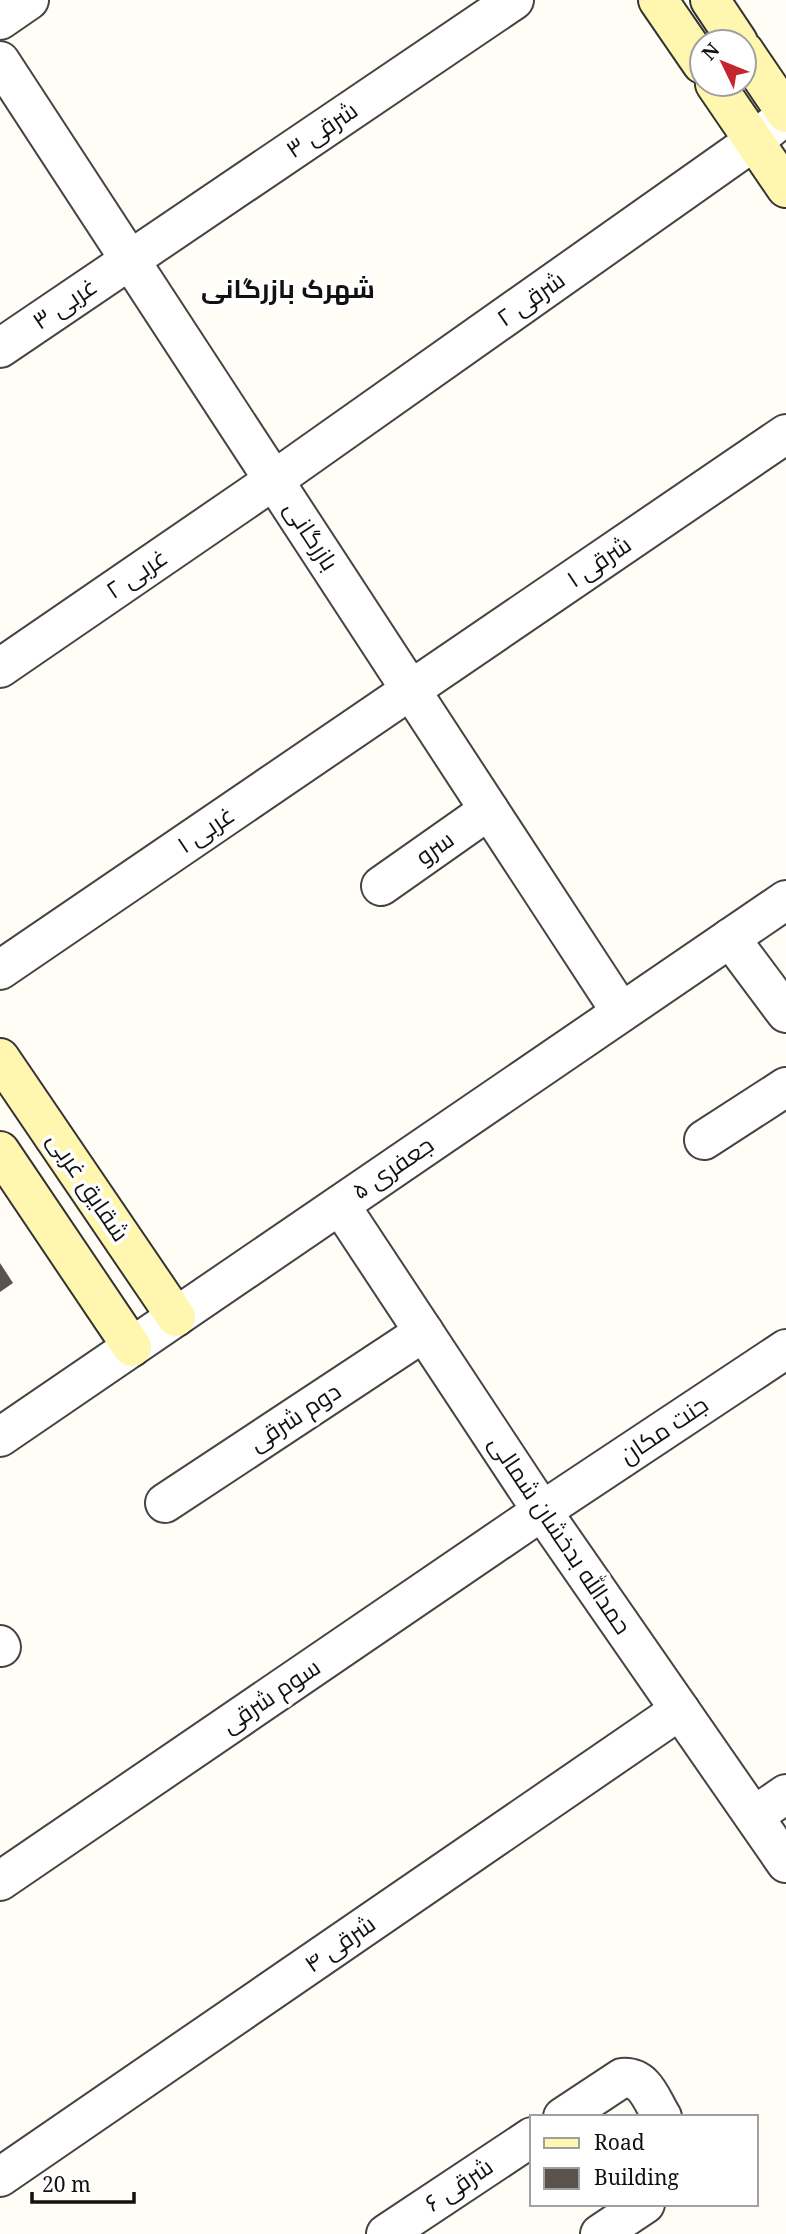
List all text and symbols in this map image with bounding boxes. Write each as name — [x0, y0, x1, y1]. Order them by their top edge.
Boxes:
north arrow — [688, 28, 758, 98]
text: N — [696, 37, 725, 66]
street label: ۳ شرقی — [279, 93, 364, 165]
street label: ۲ شرقی — [489, 262, 571, 333]
street label: ۳ غربی — [25, 269, 103, 336]
district label: شهرک بازرگانی — [201, 270, 375, 306]
street label: بازرگانی — [277, 494, 347, 576]
street label: ۱ شرقی — [559, 527, 637, 594]
street label: ۲ غربی — [99, 540, 174, 605]
street label: ۱ غربی — [170, 798, 240, 860]
street label: سرو — [408, 822, 460, 872]
street label: شقایق غربی — [40, 1125, 138, 1247]
street label: جعفری ۵ — [345, 1127, 440, 1206]
street label: دوم شرقی — [242, 1374, 347, 1459]
street label: جنت مکان — [612, 1387, 714, 1471]
street label: حمدالله بدخشان شمالی — [482, 1428, 640, 1640]
street label: سوم شرقی — [214, 1650, 327, 1741]
street label: ۴ شرقی — [297, 1906, 381, 1979]
legend — [530, 2115, 758, 2206]
text: Road — [594, 2128, 645, 2156]
street label: ۶ شرقی — [418, 2149, 499, 2219]
scale bar — [32, 2160, 133, 2204]
text: Building — [594, 2163, 679, 2191]
text: 20 m — [42, 2170, 91, 2198]

